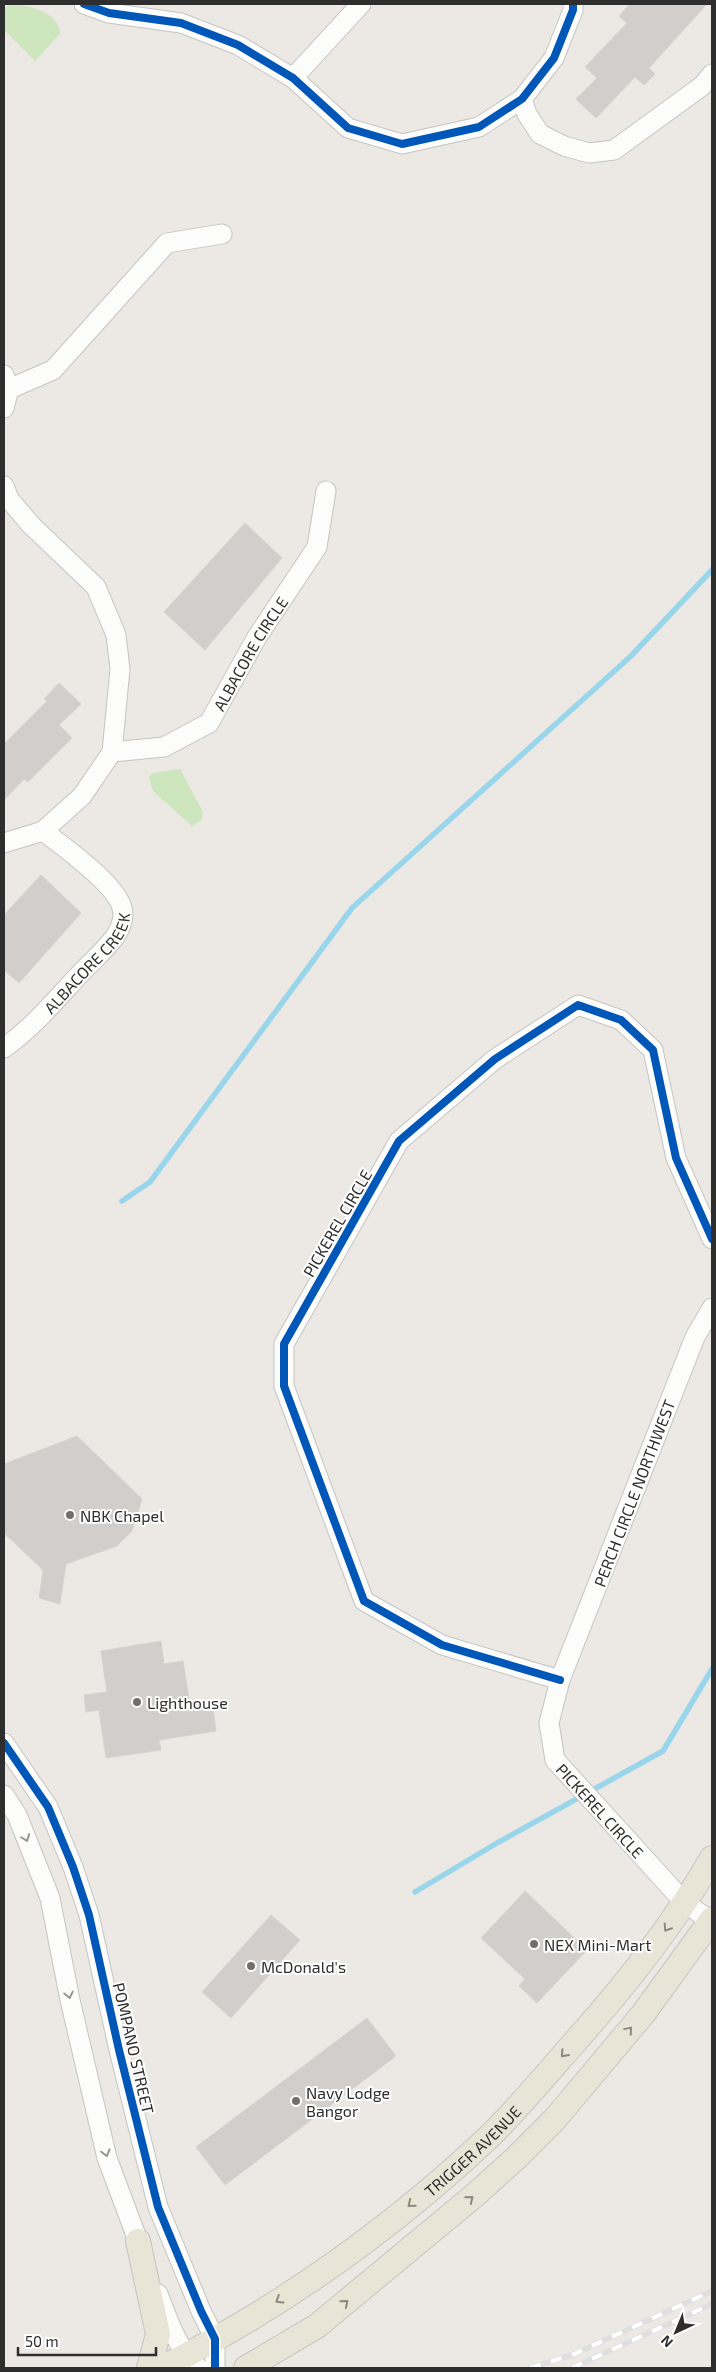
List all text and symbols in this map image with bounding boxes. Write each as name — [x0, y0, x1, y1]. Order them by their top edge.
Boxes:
street label: ALBACORE CIRCLE — [208, 593, 291, 714]
street label: ALBACORE CREEK — [39, 911, 133, 1017]
street label: PICKEREL CIRCLE — [299, 1166, 375, 1280]
street label: PERCH CIRCLE NORTHWEST — [590, 1397, 678, 1589]
place label: NBK Chapel — [80, 1506, 164, 1525]
marker: NBK Chapel — [64, 1509, 76, 1521]
place label: Lighthouse — [147, 1693, 228, 1712]
marker: Lighthouse — [131, 1696, 143, 1708]
street label: PICKEREL CIRCLE — [553, 1759, 648, 1861]
one-way arrow — [20, 1834, 30, 1842]
one-way arrow — [663, 1923, 673, 1932]
place label: NEX Mini-Mart — [544, 1935, 651, 1954]
marker: NEX Mini-Mart — [528, 1938, 540, 1950]
place label: McDonald's — [261, 1957, 346, 1976]
marker: McDonald's — [245, 1960, 257, 1972]
street label: POMPANO STREET — [110, 1981, 158, 2115]
one-way arrow — [63, 1990, 73, 1999]
one-way arrow — [623, 2027, 632, 2036]
one-way arrow — [561, 2049, 570, 2058]
place label: Navy Lodge Bangor — [306, 2083, 390, 2120]
marker: Navy Lodge Bangor — [290, 2095, 302, 2107]
street label: TRIGGER AVENUE — [420, 2101, 524, 2200]
one-way arrow — [100, 2148, 111, 2157]
one-way arrow — [464, 2196, 473, 2205]
one-way arrow — [408, 2199, 417, 2207]
one-way arrow — [276, 2293, 285, 2303]
one-way arrow — [339, 2300, 348, 2309]
north arrow — [651, 2307, 701, 2357]
scale bar — [18, 2324, 155, 2356]
text: 50 m — [25, 2332, 59, 2350]
text: N — [657, 2332, 676, 2351]

